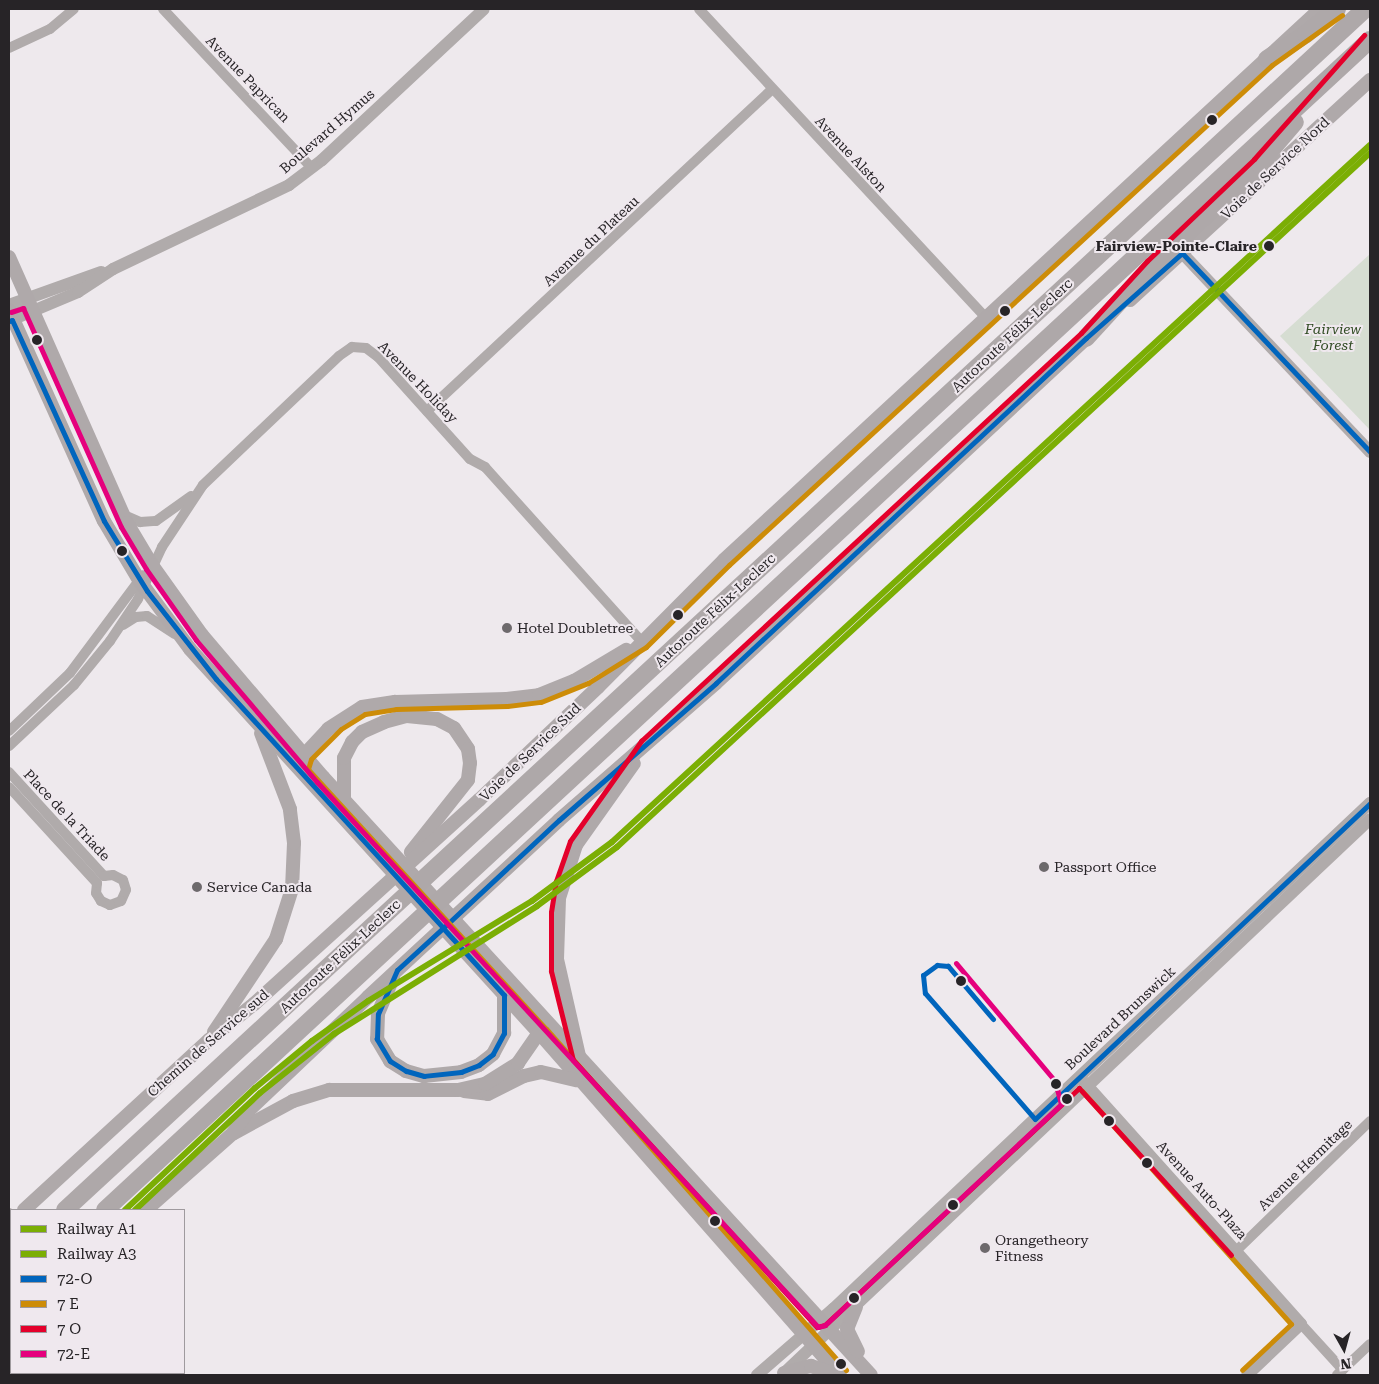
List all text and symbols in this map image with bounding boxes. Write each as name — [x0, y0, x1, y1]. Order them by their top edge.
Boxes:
street label: Avenue Paprican — [202, 32, 294, 126]
street label: Boulevard Hymus — [276, 85, 378, 177]
street label: Avenue Alston — [812, 113, 890, 195]
street label: Voie de Service Nord — [1217, 113, 1333, 223]
unlabelled marker — [1207, 115, 1217, 125]
street label: Avenue du Plateau — [540, 192, 642, 290]
place label: Fairview-Pointe-Claire — [1096, 238, 1257, 254]
marker: Fairview-Pointe-Claire — [1261, 238, 1277, 254]
street label: Autoroute Félix-Leclerc — [948, 275, 1076, 395]
unlabelled marker — [1000, 306, 1010, 316]
park label: Fairview Forest — [1305, 321, 1361, 354]
unlabelled marker — [32, 335, 42, 345]
street label: Avenue Holiday — [375, 338, 461, 426]
unlabelled marker — [117, 546, 127, 556]
street label: Autoroute Félix-Leclerc — [651, 550, 779, 670]
unlabelled marker — [673, 610, 683, 620]
place label: Hotel Doubletree — [517, 620, 633, 636]
marker: Hotel Doubletree — [501, 622, 513, 634]
street label: Voie de Service Sud — [476, 699, 584, 805]
street label: Place de la Triade — [20, 766, 114, 864]
place label: Passport Office — [1054, 859, 1157, 875]
marker: Passport Office — [1038, 861, 1050, 873]
place label: Service Canada — [207, 879, 312, 895]
marker: Service Canada — [191, 881, 203, 893]
street label: Autoroute Félix-Leclerc — [276, 896, 404, 1016]
street label: Boulevard Brunswick — [1061, 963, 1179, 1073]
unlabelled marker — [956, 976, 966, 986]
street label: Chemin de Service sud — [144, 986, 272, 1100]
unlabelled marker — [1051, 1079, 1061, 1089]
unlabelled marker — [1062, 1094, 1072, 1104]
unlabelled marker — [1104, 1116, 1114, 1126]
street label: Avenue Hermitage — [1255, 1116, 1355, 1214]
street label: Avenue Auto-Plaza — [1153, 1137, 1251, 1243]
unlabelled marker — [1142, 1158, 1152, 1168]
unlabelled marker — [948, 1200, 958, 1210]
legend — [10, 1209, 185, 1374]
unlabelled marker — [710, 1216, 720, 1226]
text: Railway A1 — [57, 1220, 136, 1238]
place label: Orangetheory Fitness — [995, 1232, 1089, 1264]
marker: Orangetheory Fitness — [979, 1242, 991, 1254]
text: Railway A3 — [57, 1245, 136, 1263]
text: 72-O — [57, 1270, 92, 1288]
unlabelled marker — [849, 1293, 859, 1303]
text: 7 E — [57, 1295, 79, 1313]
text: 7 O — [57, 1320, 81, 1338]
north arrow — [1319, 1324, 1369, 1374]
text: 72-E — [57, 1345, 90, 1363]
text: N — [1340, 1355, 1352, 1372]
unlabelled marker — [836, 1359, 846, 1369]

